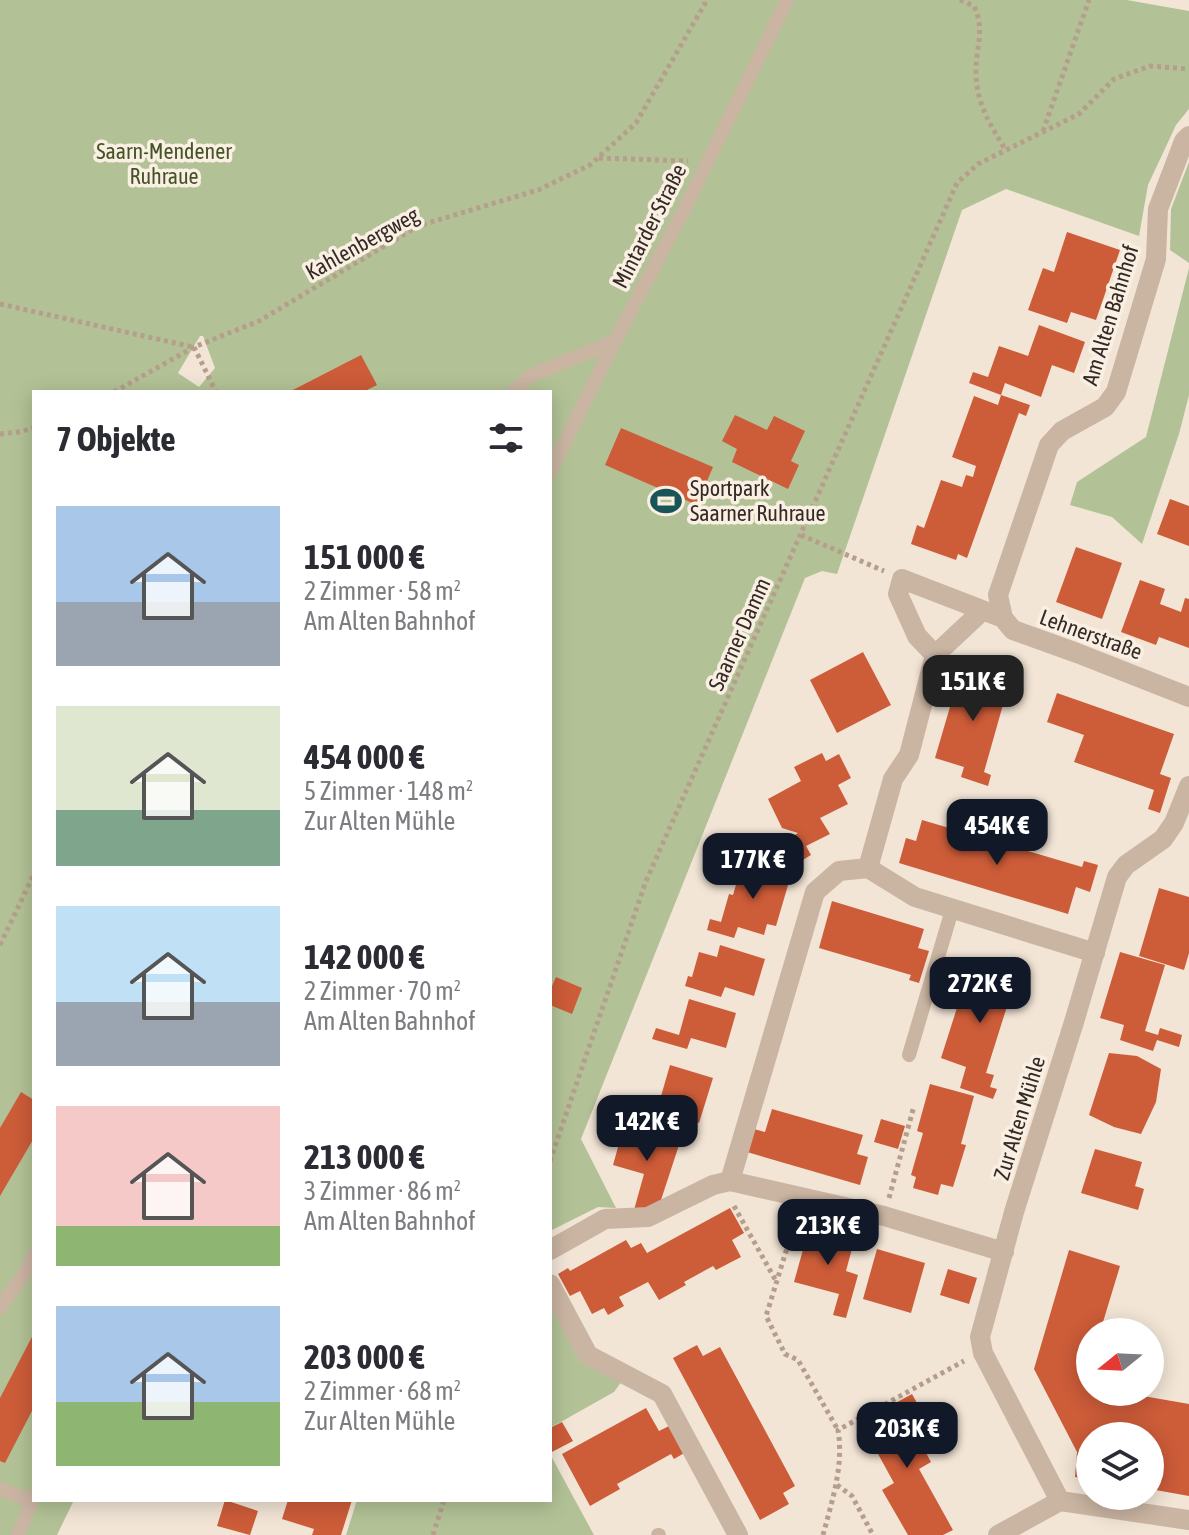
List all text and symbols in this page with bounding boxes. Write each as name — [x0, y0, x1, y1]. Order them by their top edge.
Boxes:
park label: Saarn-Mendener Ruhraue — [96, 138, 232, 189]
street label: Mintarder Straße — [607, 160, 691, 292]
street label: Kahlenbergweg — [301, 201, 424, 285]
street label: Am Alten Bahnhof — [1076, 242, 1144, 388]
icon: filters — [484, 416, 528, 460]
text: 7 Objekte — [56, 419, 176, 458]
place label: Sportpark Saarner Ruhraue — [690, 475, 826, 526]
sports icon: Sportpark Saarner Ruhraue — [649, 484, 683, 518]
text: 151 000 € — [304, 537, 425, 576]
icon: home — [120, 538, 216, 634]
street label: Saarner Damm — [703, 574, 775, 694]
text: 2 Zimmer · 58 m² — [304, 576, 461, 606]
street label: Lehnerstraße — [1036, 603, 1146, 665]
text: Am Alten Bahnhof — [304, 606, 476, 636]
pin: 151K € — [908, 655, 1038, 723]
text: 151K € — [941, 666, 1005, 696]
text: 454 000 € — [304, 737, 425, 776]
icon: home — [120, 738, 216, 834]
text: 5 Zimmer · 148 m² — [304, 776, 473, 806]
pin: 454K € — [932, 799, 1062, 867]
text: Zur Alten Mühle — [304, 806, 455, 836]
text: 454K € — [965, 810, 1029, 840]
pin: 177K € — [688, 833, 818, 901]
text: 177K € — [721, 844, 785, 874]
text: 142 000 € — [304, 937, 425, 976]
icon: home — [120, 938, 216, 1034]
pin: 272K € — [915, 957, 1045, 1025]
text: 272K € — [948, 968, 1012, 998]
text: 2 Zimmer · 70 m² — [304, 976, 461, 1006]
text: Am Alten Bahnhof — [304, 1006, 476, 1036]
street label: Zur Alten Mühle — [988, 1053, 1050, 1183]
pin: 142K € — [582, 1095, 712, 1163]
text: 142K € — [615, 1106, 679, 1136]
text: 213 000 € — [304, 1137, 425, 1176]
icon: home — [120, 1138, 216, 1234]
text: 3 Zimmer · 86 m² — [304, 1176, 461, 1206]
pin: 213K € — [763, 1199, 893, 1267]
text: Am Alten Bahnhof — [304, 1206, 476, 1236]
text: 213K € — [796, 1210, 860, 1240]
north arrow — [1076, 1318, 1164, 1406]
map controls — [1076, 1318, 1164, 1510]
text: 203 000 € — [304, 1337, 425, 1376]
icon: home — [120, 1338, 216, 1434]
text: 2 Zimmer · 68 m² — [304, 1376, 461, 1406]
pin: 203K € — [842, 1402, 972, 1470]
text: Zur Alten Mühle — [304, 1406, 455, 1436]
text: 203K € — [875, 1413, 939, 1443]
button: layers — [1076, 1422, 1164, 1510]

